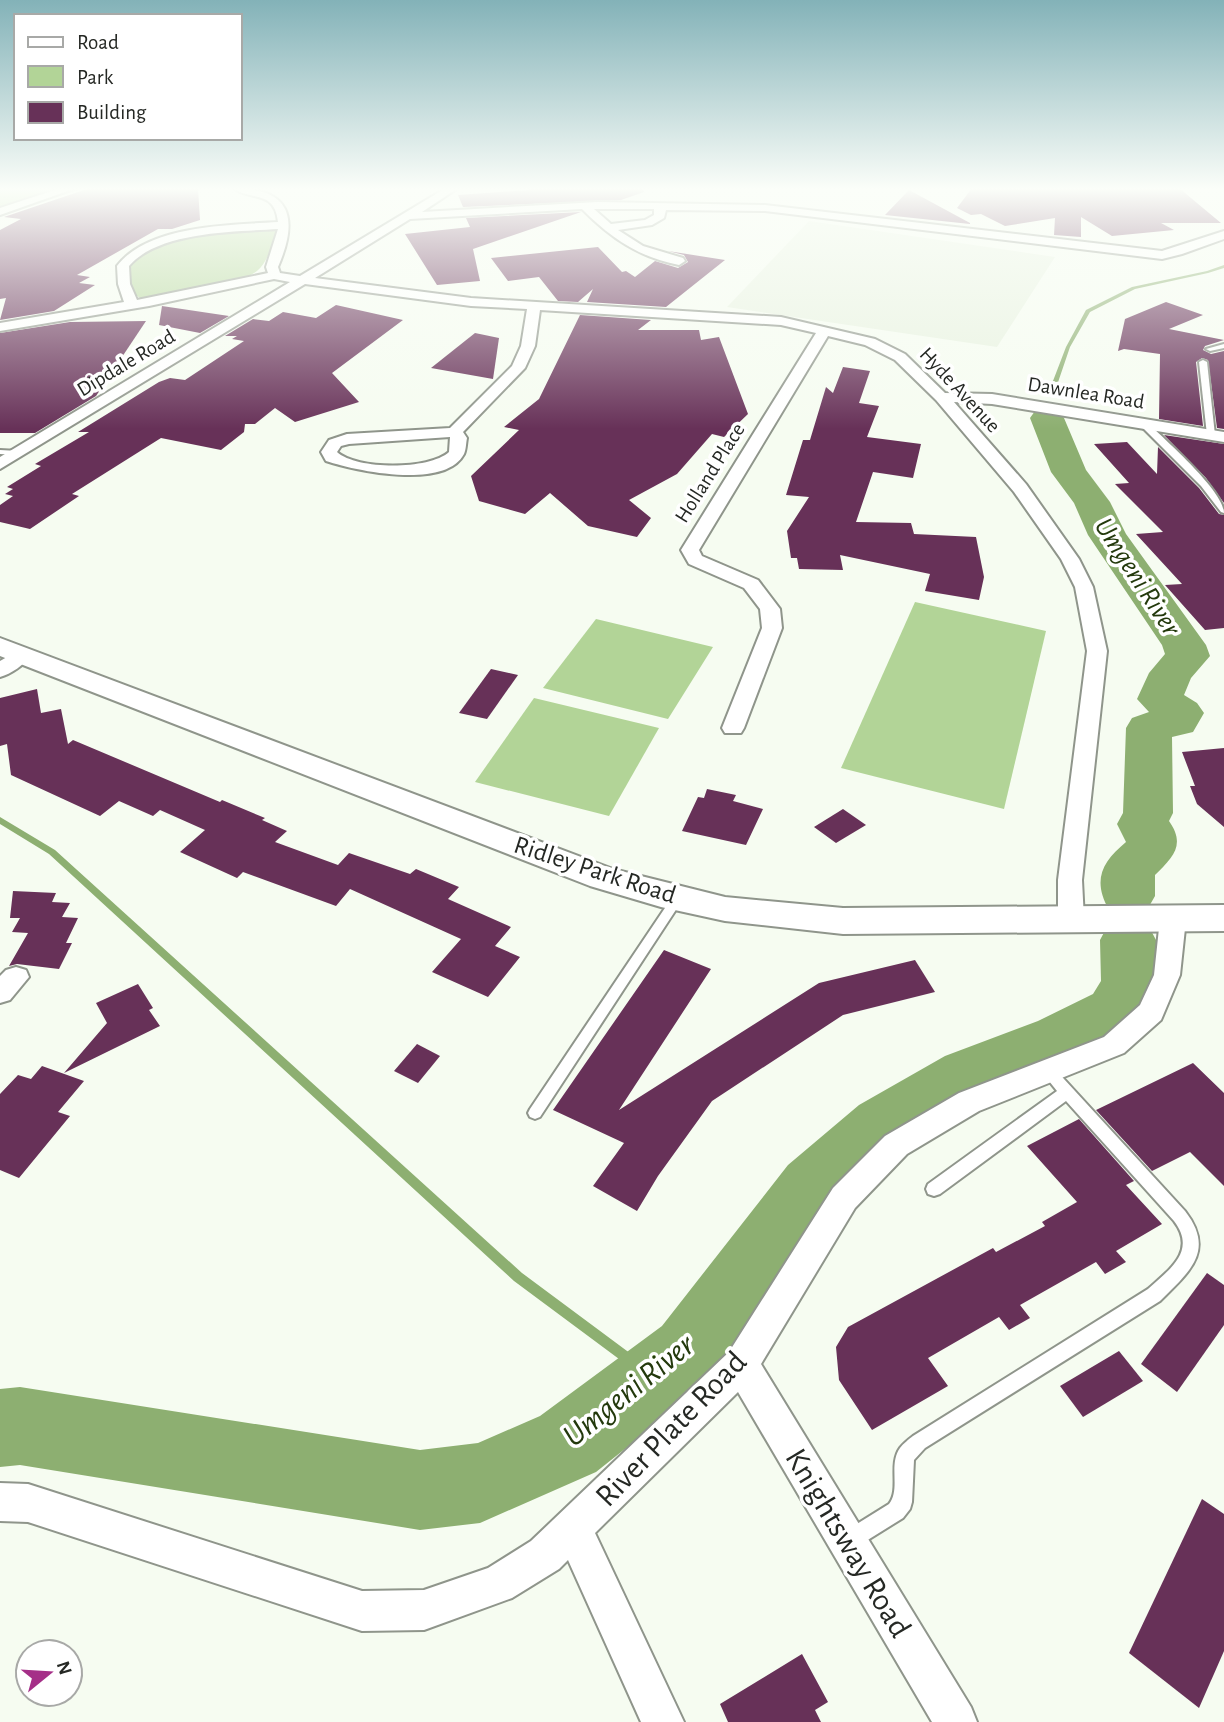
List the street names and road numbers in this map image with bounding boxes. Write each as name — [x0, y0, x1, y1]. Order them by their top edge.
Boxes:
street label: Dipdale Road — [73, 326, 179, 400]
street label: Hyde Avenue — [916, 343, 1004, 437]
street label: Dawnlea Road — [1026, 373, 1146, 413]
street label: Holland Place — [671, 420, 749, 526]
street label: Ridley Park Road — [511, 832, 679, 908]
street label: River Plate Road — [589, 1345, 753, 1513]
street label: Knightsway Road — [779, 1443, 917, 1643]

